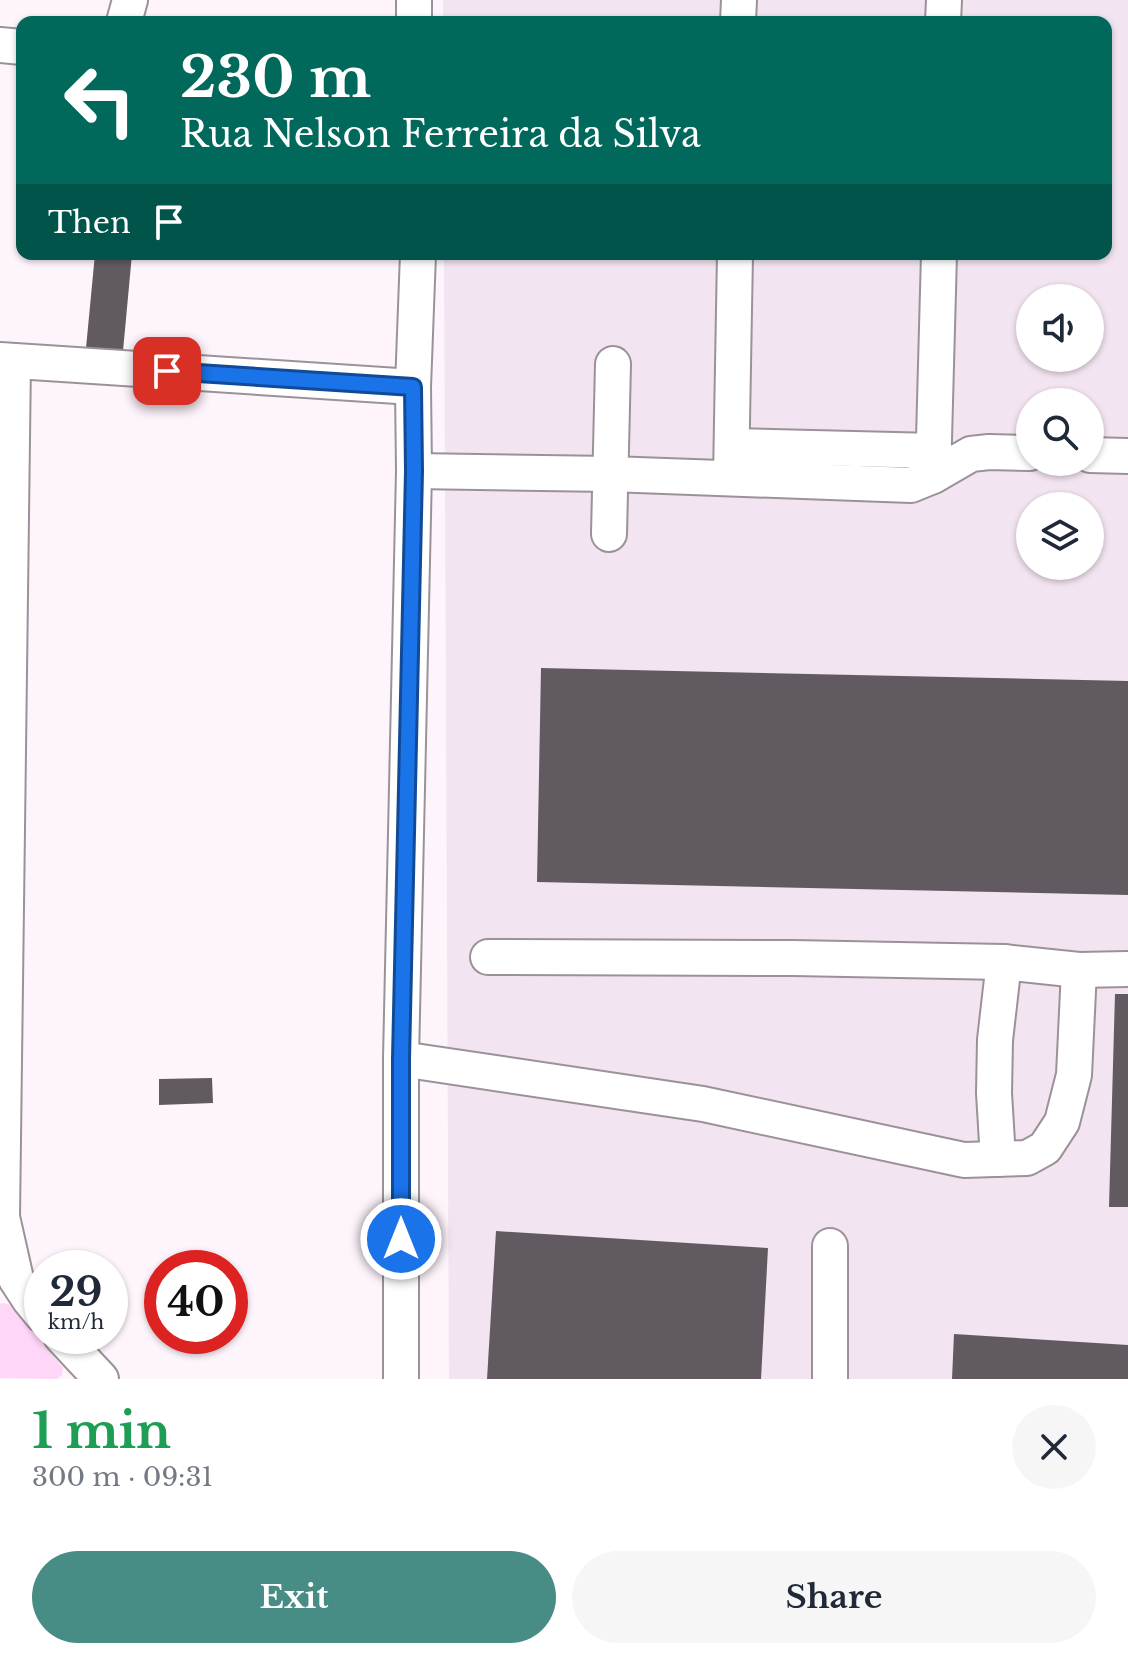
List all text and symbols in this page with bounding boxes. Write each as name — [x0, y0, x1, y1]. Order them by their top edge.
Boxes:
text: 230 m — [180, 43, 371, 112]
icon: left — [48, 48, 152, 152]
text: Rua Nelson Ferreira da Silva — [180, 112, 701, 157]
icon: arrive — [147, 200, 191, 244]
text: Then — [48, 204, 131, 241]
map controls — [1016, 284, 1104, 580]
button: sound — [1016, 284, 1104, 372]
pin — [133, 337, 201, 405]
icon: arrive — [145, 349, 189, 393]
button: search — [1016, 388, 1104, 476]
button: layers — [1016, 492, 1104, 580]
position arrow — [359, 1197, 443, 1281]
speed limit sign: 40 — [144, 1250, 248, 1354]
text: 29 — [50, 1267, 103, 1317]
text: km/h — [48, 1310, 104, 1334]
text: 1 min — [32, 1401, 171, 1461]
button: close — [1012, 1405, 1096, 1489]
text: 300 m · 09:31 — [32, 1461, 213, 1493]
button: Exit — [32, 1551, 556, 1643]
button: Share — [572, 1551, 1096, 1643]

